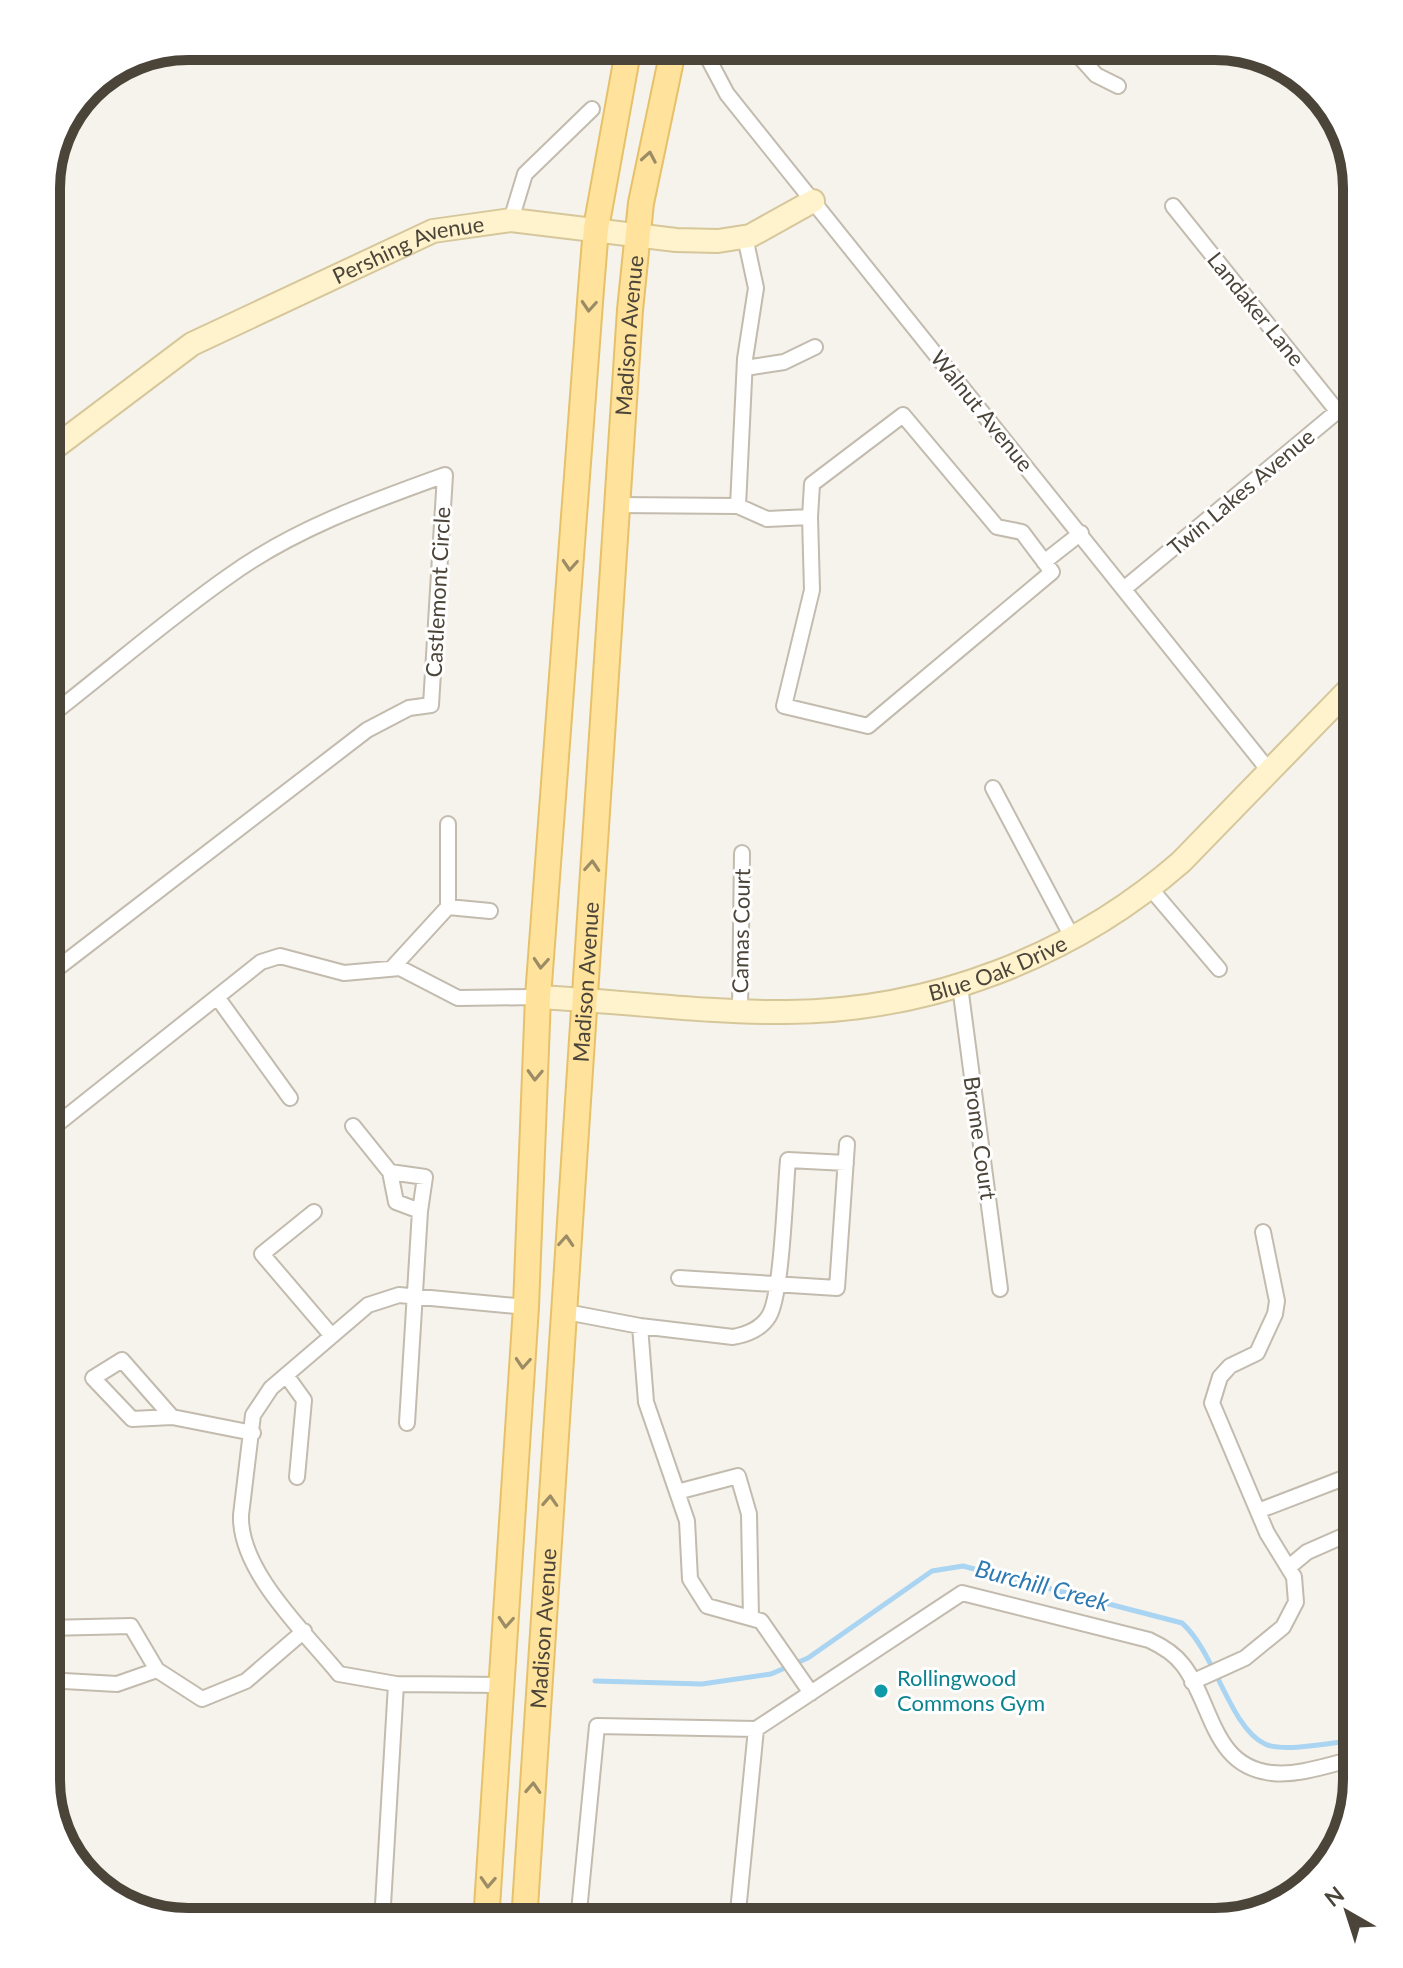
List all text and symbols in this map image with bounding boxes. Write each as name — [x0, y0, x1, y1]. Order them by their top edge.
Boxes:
one-way arrow — [640, 151, 657, 164]
street label: Pershing Avenue — [328, 210, 486, 289]
street label: Landaker Lane — [1202, 246, 1311, 371]
street label: Madison Avenue — [609, 254, 649, 416]
one-way arrow — [581, 300, 598, 313]
street label: Walnut Avenue — [925, 345, 1039, 477]
street label: Twin Lakes Avenue — [1162, 422, 1320, 561]
street label: Castlemont Circle — [420, 506, 455, 678]
one-way arrow — [562, 559, 579, 572]
one-way arrow — [583, 859, 600, 872]
street label: Camas Court — [726, 868, 755, 994]
street label: Madison Avenue — [567, 901, 604, 1063]
street label: Blue Oak Drive — [925, 929, 1071, 1006]
one-way arrow — [533, 957, 550, 970]
one-way arrow — [527, 1069, 544, 1082]
street label: Brome Court — [958, 1074, 1003, 1202]
one-way arrow — [557, 1234, 574, 1247]
one-way arrow — [514, 1357, 531, 1370]
one-way arrow — [541, 1494, 558, 1507]
street label: Madison Avenue — [524, 1548, 562, 1710]
water label: Burchill Creek — [972, 1553, 1113, 1616]
one-way arrow — [498, 1616, 515, 1629]
place label: Rollingwood Commons Gym — [897, 1664, 1045, 1716]
marker: Rollingwood Commons Gym — [872, 1682, 890, 1700]
one-way arrow — [524, 1781, 541, 1794]
north arrow — [1307, 1872, 1387, 1952]
one-way arrow — [480, 1876, 497, 1889]
text: N — [1319, 1880, 1349, 1912]

